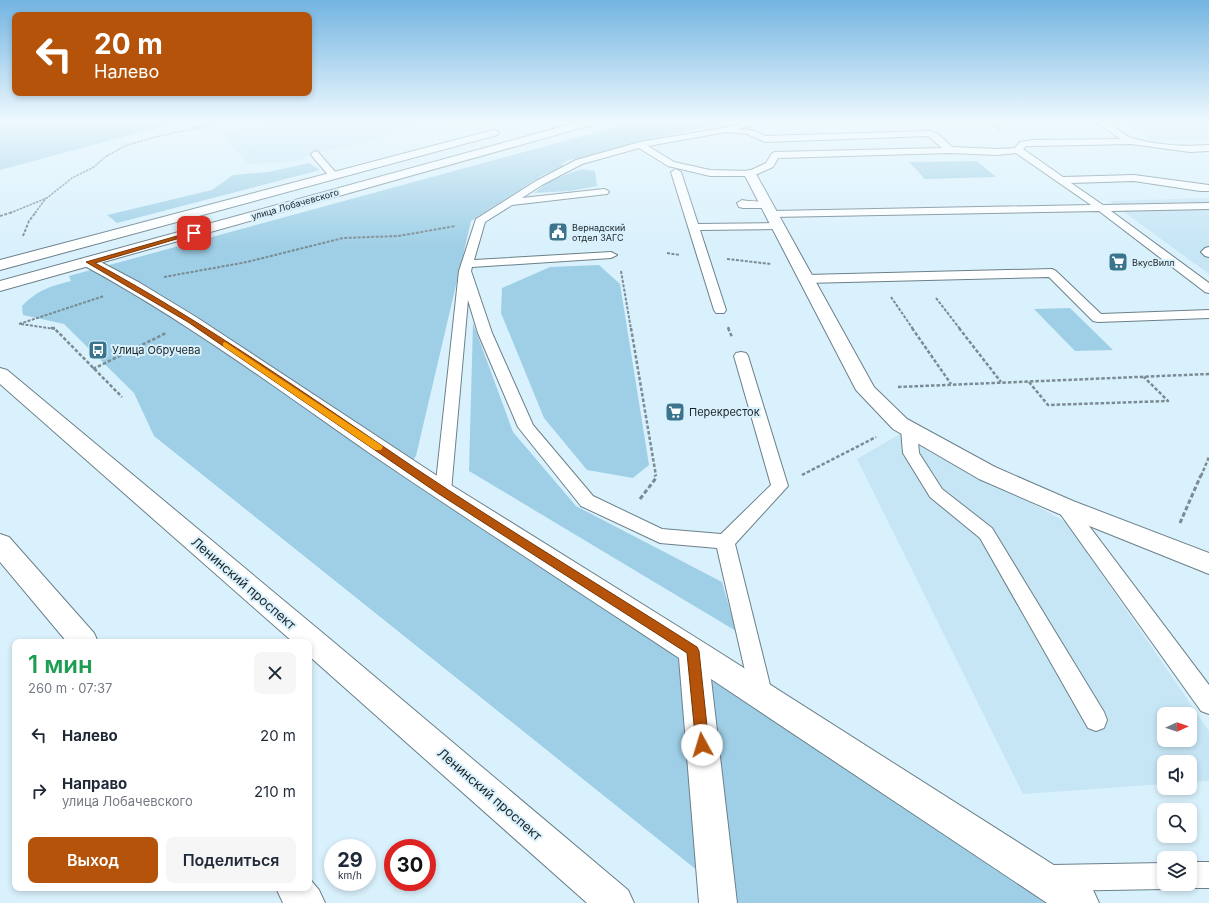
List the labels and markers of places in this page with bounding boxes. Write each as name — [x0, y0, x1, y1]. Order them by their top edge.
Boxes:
pin — [177, 216, 211, 250]
public building icon: Вернадский отдел ЗАГС — [547, 221, 569, 243]
place label: Вернадский отдел ЗАГС — [572, 222, 625, 243]
supermarket icon: ВкусВилл — [1107, 251, 1129, 273]
place label: ВкусВилл — [1132, 257, 1174, 268]
bus stop icon: Улица Обручева — [87, 339, 109, 361]
place label: Улица Обручева — [112, 343, 200, 357]
supermarket icon: Перекресток — [664, 401, 686, 423]
place label: Перекресток — [689, 405, 760, 419]

